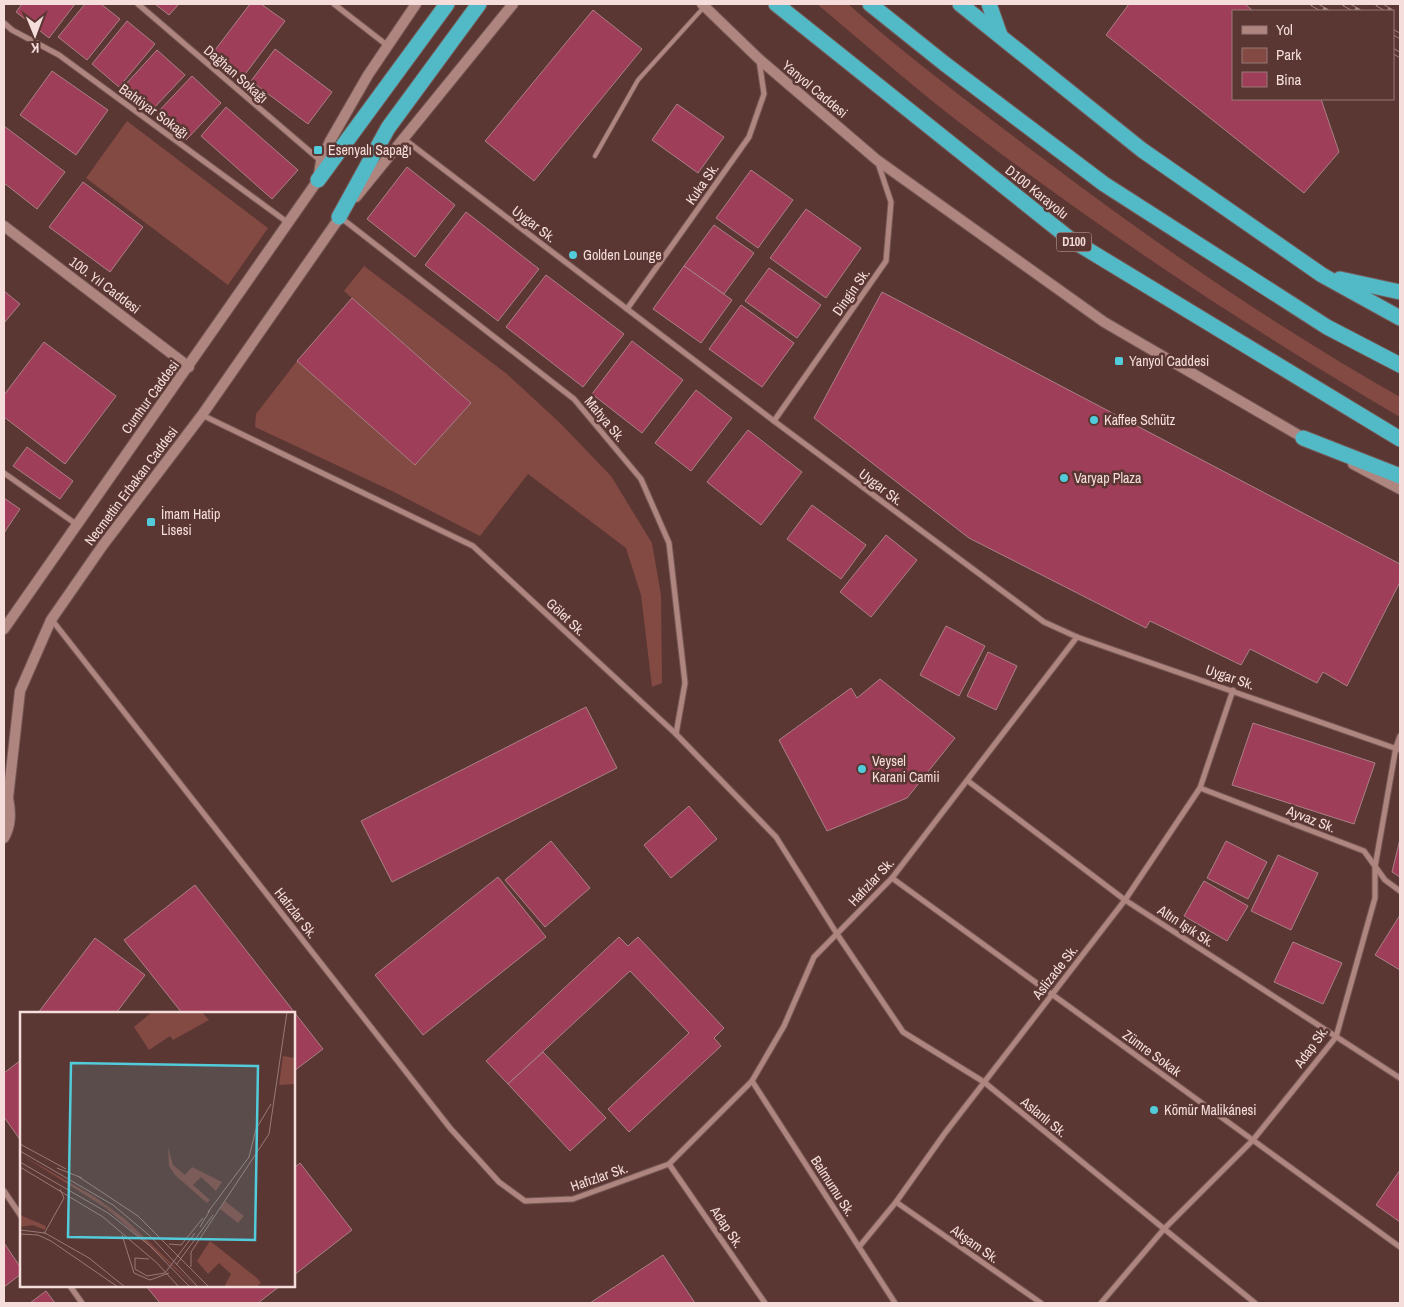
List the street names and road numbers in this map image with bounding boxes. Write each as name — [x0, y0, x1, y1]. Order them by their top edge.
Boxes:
street label: Dağhan Sokağı — [200, 41, 272, 107]
street label: Yanyol Caddesi — [778, 56, 852, 122]
street label: Bahtiyar Sokağı — [116, 80, 192, 142]
street label: Kuka Sk. — [681, 160, 723, 208]
street label: D100 Karayolu — [1002, 161, 1072, 223]
street label: Uygar Sk. — [508, 202, 560, 246]
road number: D100 — [1056, 232, 1092, 252]
street label: 100. Yıl Caddesi — [66, 252, 144, 318]
street label: Dingin Sk. — [828, 265, 874, 319]
street label: Cumhur Caddesi — [117, 357, 183, 437]
street label: Mahya Sk. — [581, 392, 629, 446]
street label: Necmettin Erbakan Caddesi — [80, 423, 182, 549]
street label: Uygar Sk. — [855, 465, 907, 509]
street label: Gölet Sk. — [543, 594, 589, 640]
street label: Uygar Sk. — [1203, 660, 1257, 694]
street label: Ayvaz Sk. — [1283, 801, 1338, 837]
street label: Hafızlar Sk. — [844, 854, 898, 910]
street label: Hafızlar Sk. — [271, 884, 321, 942]
street label: Altın Işık Sk. — [1154, 901, 1218, 951]
street label: Aslizade Sk. — [1028, 941, 1082, 1003]
street label: Adap Sk. — [1289, 1023, 1332, 1072]
street label: Zümre Sokak — [1119, 1026, 1185, 1080]
street label: Aslanlı Sk. — [1016, 1092, 1071, 1141]
street label: Balmumu Sk. — [807, 1152, 859, 1220]
street label: Hafızlar Sk. — [568, 1159, 630, 1195]
street label: Adap Sk. — [706, 1202, 747, 1251]
street label: Akşam Sk. — [947, 1220, 1003, 1267]

